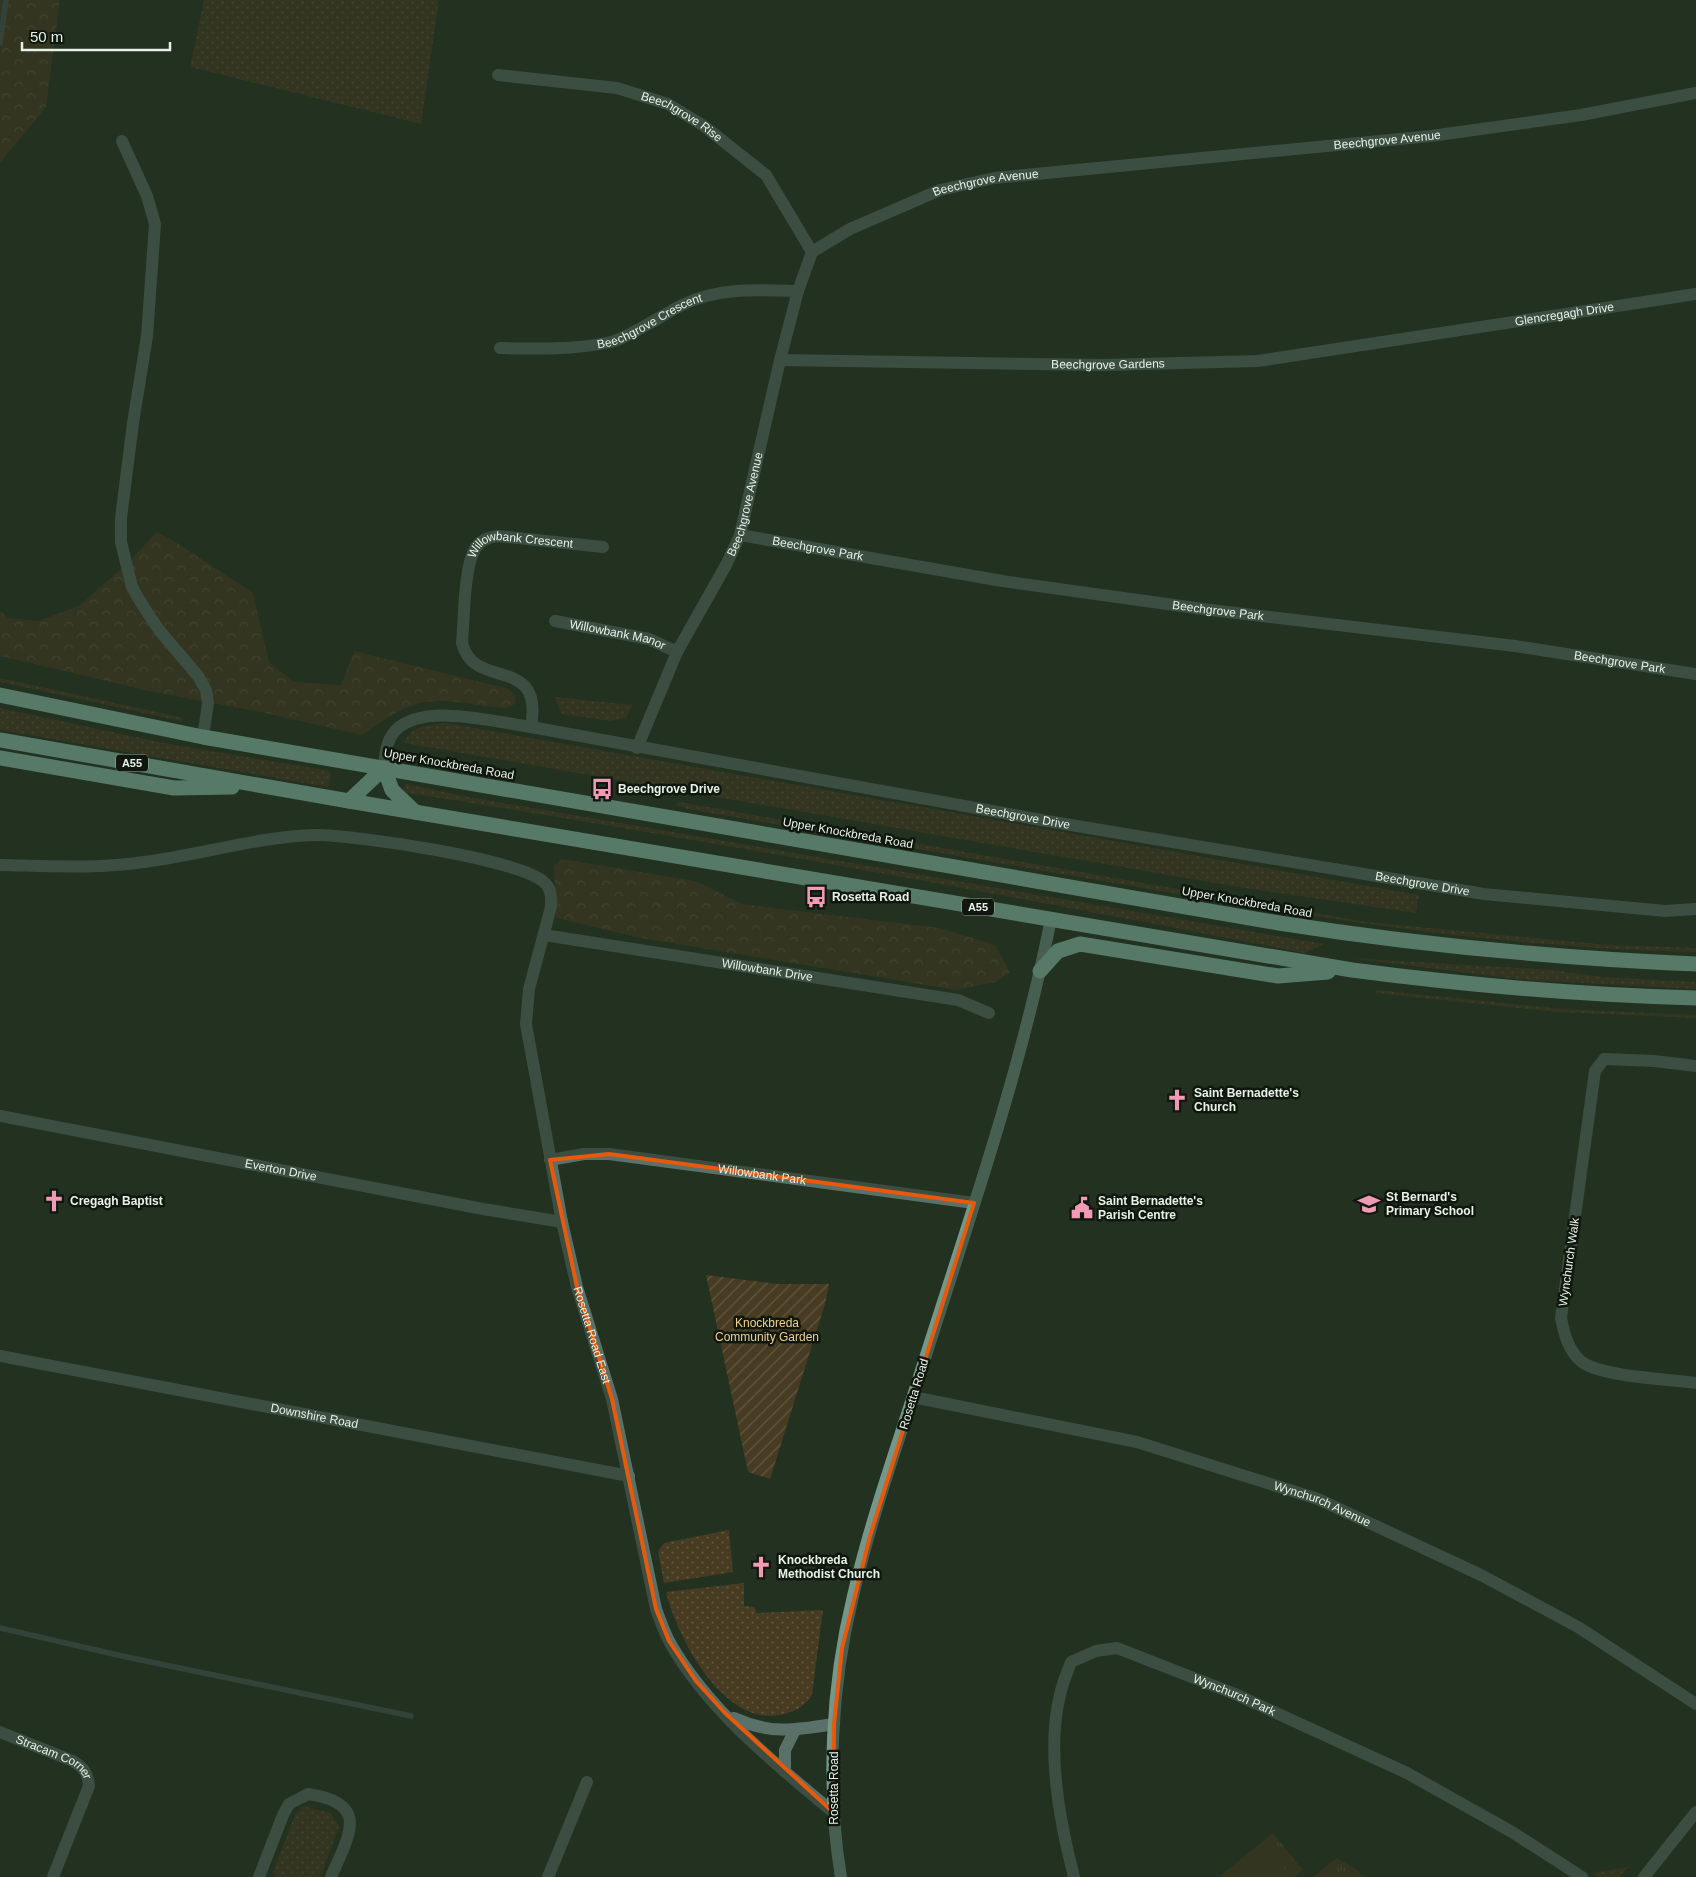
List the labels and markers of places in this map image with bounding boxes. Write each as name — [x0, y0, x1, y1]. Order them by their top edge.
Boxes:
bus stop icon: Beechgrove Drive — [589, 776, 615, 802]
place label: Beechgrove Drive — [618, 782, 720, 796]
bus stop icon: Rosetta Road — [803, 884, 829, 910]
place label: Rosetta Road — [832, 890, 909, 904]
place label: Saint Bernadette's Church — [1194, 1086, 1299, 1114]
church icon: Saint Bernadette's Church — [1164, 1087, 1190, 1113]
church icon: Cregagh Baptist — [41, 1188, 67, 1214]
place label: St Bernard's Primary School — [1386, 1190, 1474, 1218]
school or university icon: St Bernard's Primary School — [1356, 1191, 1382, 1217]
place label: Cregagh Baptist — [70, 1194, 163, 1208]
place label: Saint Bernadette's Parish Centre — [1098, 1194, 1203, 1222]
public building icon: Saint Bernadette's Parish Centre — [1069, 1195, 1095, 1221]
place label: Knockbreda Methodist Church — [778, 1553, 880, 1581]
church icon: Knockbreda Methodist Church — [748, 1554, 774, 1580]

